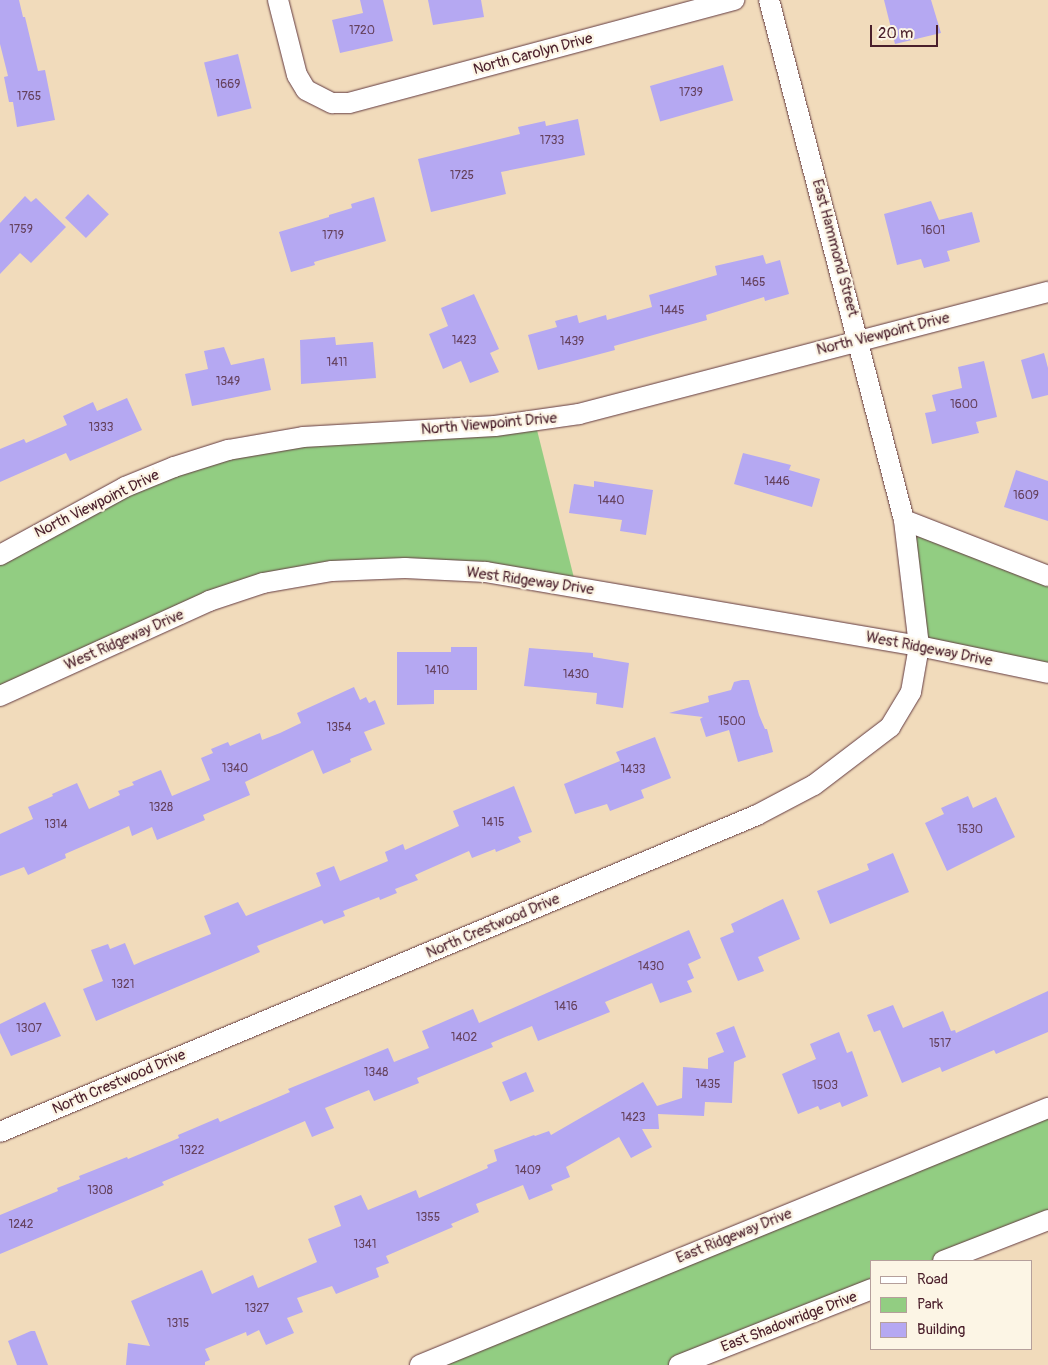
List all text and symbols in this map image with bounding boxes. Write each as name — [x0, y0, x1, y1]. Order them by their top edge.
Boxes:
scale bar — [873, 15, 940, 47]
house number: 1720 — [349, 24, 375, 38]
text: 20 m — [878, 24, 913, 43]
street label: North Carolyn Drive — [471, 29, 595, 79]
house number: 1669 — [216, 78, 240, 92]
house number: 1739 — [679, 86, 703, 100]
house number: 1765 — [17, 90, 41, 104]
house number: 1733 — [540, 134, 564, 148]
house number: 1725 — [450, 169, 474, 183]
street label: East Hammond Street — [808, 177, 862, 319]
house number: 1759 — [9, 223, 33, 237]
house number: 1601 — [921, 224, 945, 238]
house number: 1719 — [322, 229, 344, 243]
house number: 1465 — [740, 276, 766, 290]
house number: 1445 — [659, 304, 685, 318]
street label: North Viewpoint Drive — [815, 309, 951, 359]
house number: 1423 — [452, 334, 476, 348]
house number: 1439 — [560, 335, 584, 349]
house number: 1411 — [326, 356, 348, 370]
house number: 1349 — [216, 375, 240, 389]
house number: 1600 — [950, 398, 978, 412]
street label: North Viewpoint Drive — [420, 409, 558, 439]
house number: 1333 — [89, 421, 113, 435]
street label: North Viewpoint Drive — [32, 466, 162, 542]
house number: 1446 — [764, 475, 790, 489]
house number: 1609 — [1013, 489, 1039, 503]
house number: 1440 — [598, 494, 624, 508]
street label: West Ridgeway Drive — [465, 563, 595, 599]
street label: West Ridgeway Drive — [62, 606, 186, 674]
street label: West Ridgeway Drive — [864, 628, 994, 670]
house number: 1410 — [425, 664, 449, 678]
house number: 1430 — [563, 668, 589, 682]
house number: 1500 — [718, 715, 746, 729]
house number: 1354 — [327, 721, 351, 735]
house number: 1340 — [222, 762, 248, 776]
house number: 1433 — [620, 763, 646, 777]
house number: 1328 — [149, 801, 173, 815]
house number: 1415 — [482, 816, 504, 830]
house number: 1314 — [44, 818, 68, 832]
house number: 1530 — [957, 823, 983, 837]
street label: North Crestwood Drive — [424, 890, 562, 962]
house number: 1430 — [638, 960, 664, 974]
house number: 1321 — [112, 978, 134, 992]
house number: 1416 — [554, 1000, 578, 1014]
house number: 1307 — [16, 1022, 42, 1036]
house number: 1402 — [451, 1031, 477, 1045]
house number: 1517 — [929, 1037, 951, 1051]
street label: North Crestwood Drive — [50, 1046, 188, 1118]
house number: 1348 — [364, 1066, 388, 1080]
house number: 1435 — [696, 1078, 720, 1092]
house number: 1503 — [812, 1079, 838, 1093]
house number: 1423 — [621, 1111, 645, 1125]
house number: 1322 — [180, 1144, 204, 1158]
house number: 1409 — [515, 1164, 541, 1178]
house number: 1308 — [87, 1184, 113, 1198]
street label: East Ridgeway Drive — [674, 1205, 794, 1267]
house number: 1355 — [416, 1211, 440, 1225]
house number: 1242 — [8, 1218, 34, 1232]
house number: 1341 — [353, 1238, 377, 1252]
legend — [870, 1260, 1033, 1350]
text: Road — [917, 1270, 948, 1289]
street label: East Shadowridge Drive — [719, 1288, 859, 1356]
text: Park — [917, 1295, 943, 1314]
house number: 1327 — [245, 1302, 269, 1316]
house number: 1315 — [167, 1317, 189, 1331]
text: Building — [917, 1320, 965, 1339]

